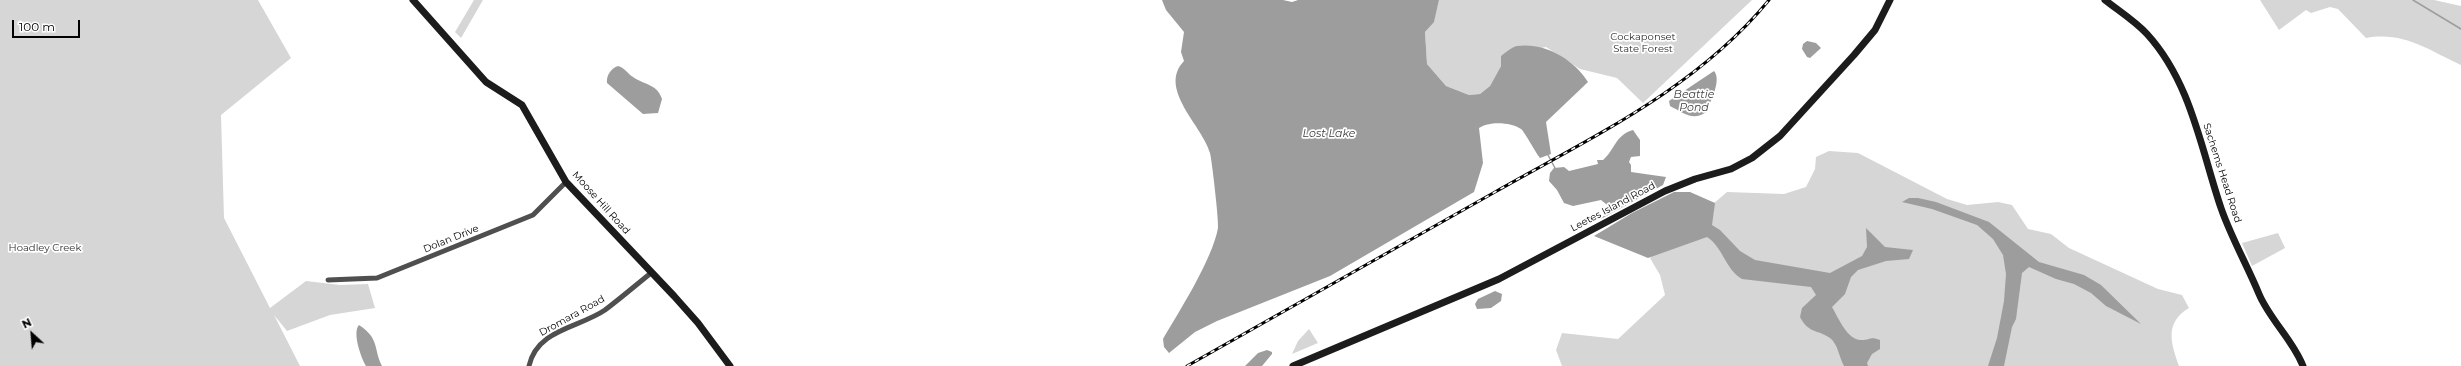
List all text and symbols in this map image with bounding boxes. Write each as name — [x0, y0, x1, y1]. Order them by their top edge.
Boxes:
scale bar — [14, 12, 82, 38]
text: 100 m — [19, 19, 55, 34]
park label: Cockaponset State Forest — [1610, 31, 1676, 54]
water label: Beattie Pond — [1674, 88, 1714, 114]
street label: Sachems Head Road — [2200, 122, 2244, 224]
water label: Lost Lake — [1303, 127, 1355, 141]
street label: Moose Hill Road — [570, 169, 632, 237]
street label: Leetes Island Road — [1569, 180, 1657, 234]
street label: Dolan Drive — [422, 222, 480, 256]
park label: Hoadley Creek — [9, 242, 81, 254]
street label: Dromara Road — [537, 293, 607, 339]
north arrow — [12, 314, 52, 354]
text: N — [20, 315, 34, 331]

